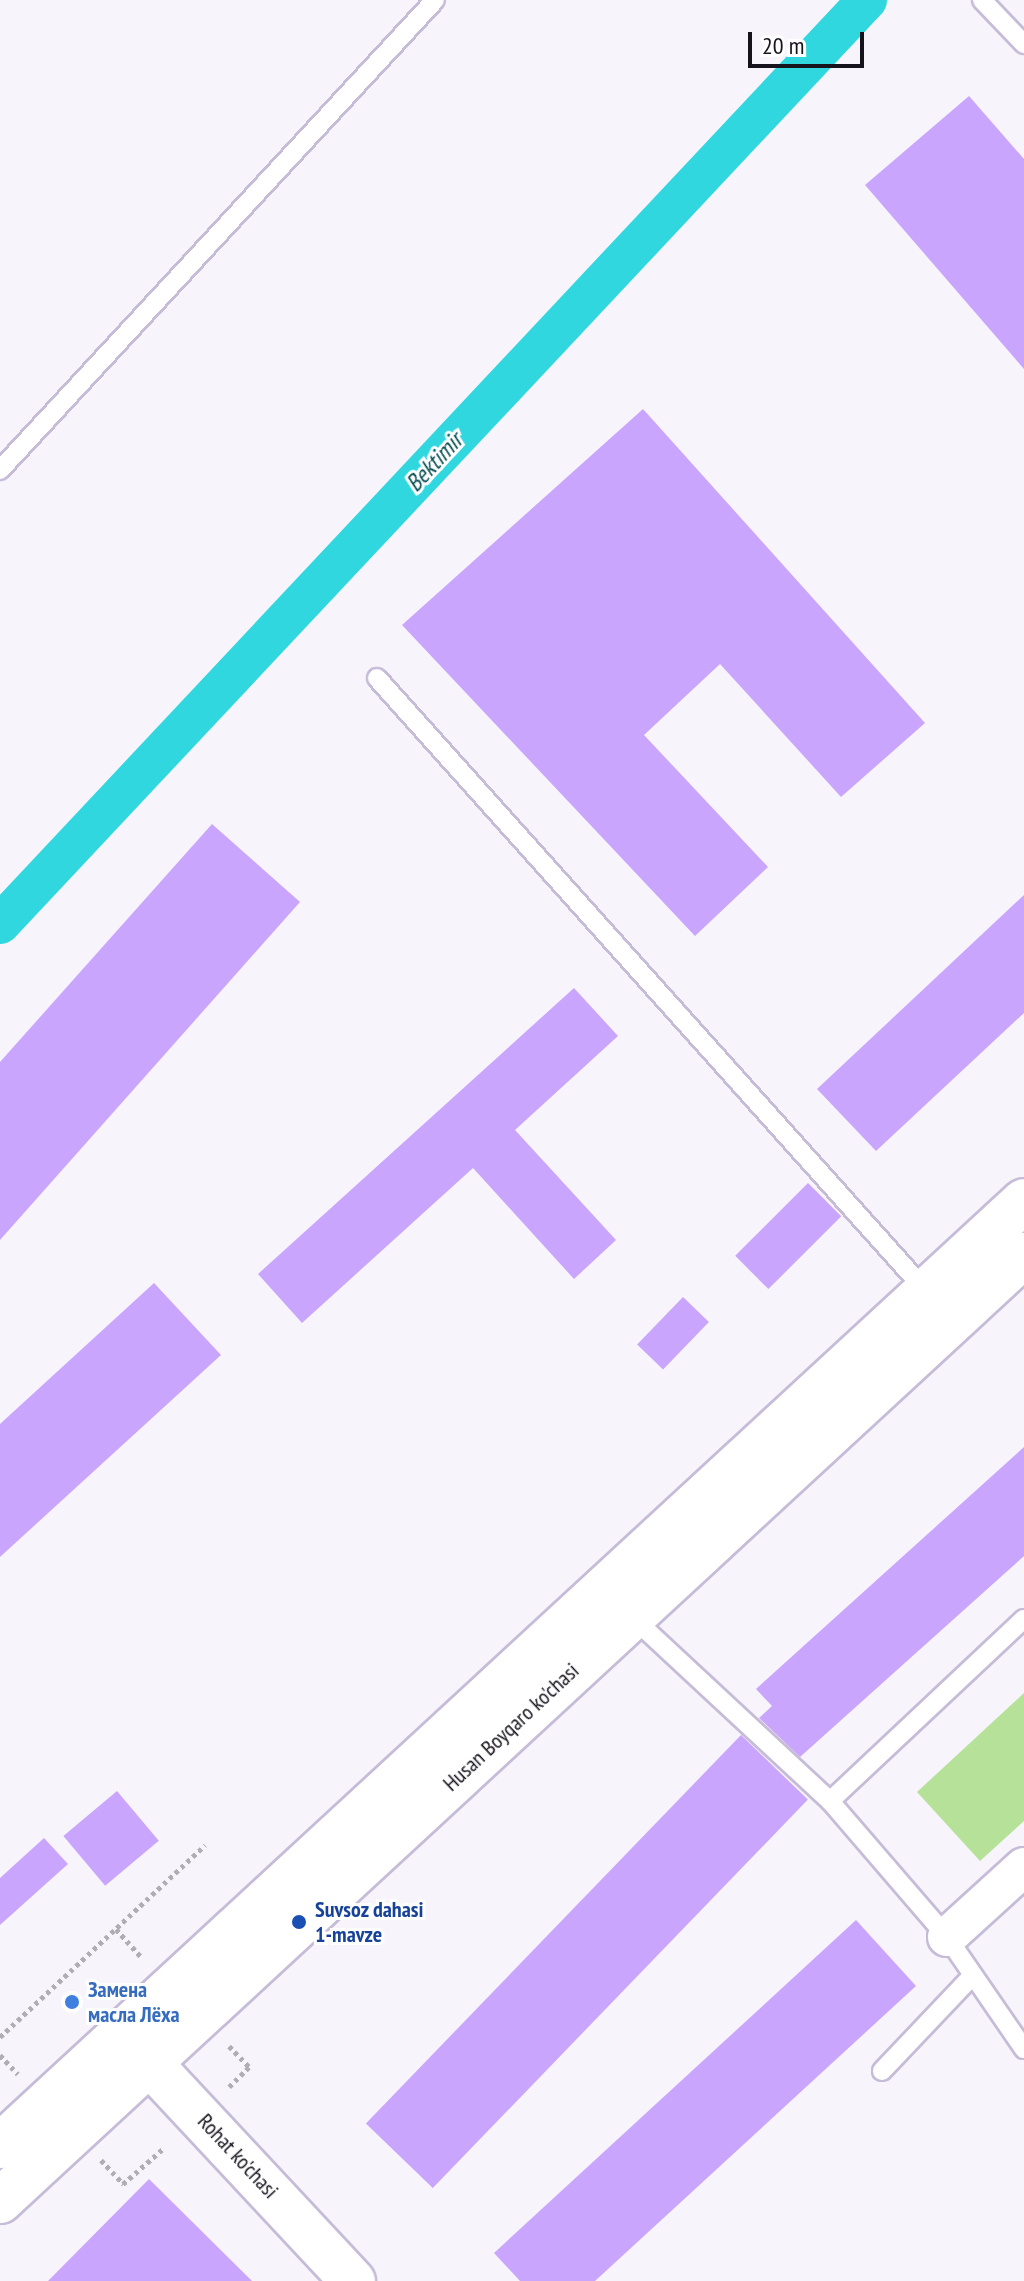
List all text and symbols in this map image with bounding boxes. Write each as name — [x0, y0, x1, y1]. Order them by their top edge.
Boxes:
scale bar — [752, 16, 868, 66]
text: 20 m — [762, 30, 804, 61]
water label: Bektimir — [400, 427, 468, 497]
street label: Husan Boyqaro ko'chasi — [438, 1657, 584, 1797]
place label: Suvsoz dahasi 1-mavze — [315, 1896, 424, 1948]
marker: Suvsoz dahasi 1-mavze — [290, 1913, 308, 1931]
place label: Замена масла Лёха — [88, 1976, 180, 2028]
marker: Замена масла Лёха — [63, 1993, 81, 2011]
street label: Rohat ko'chasi — [192, 2108, 284, 2204]

